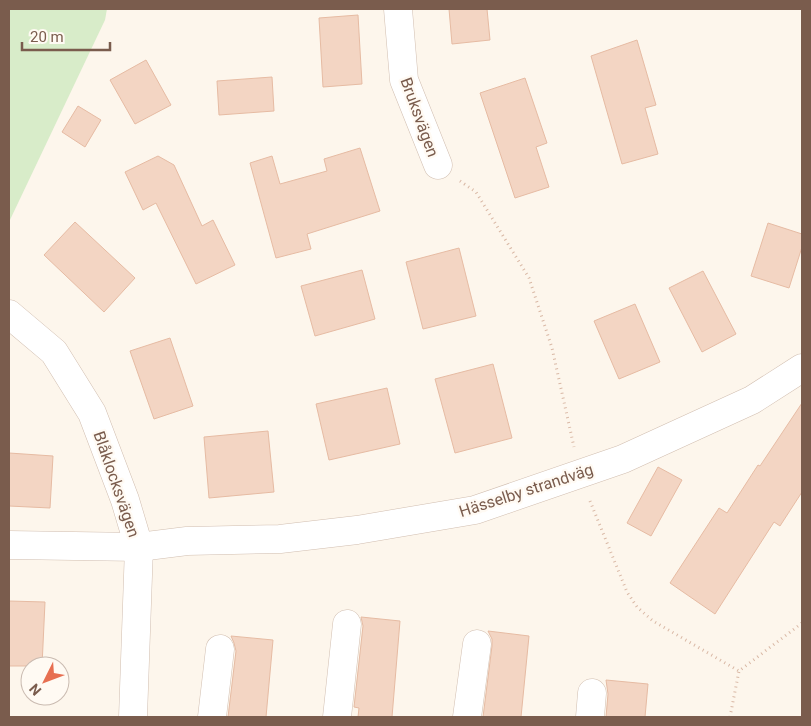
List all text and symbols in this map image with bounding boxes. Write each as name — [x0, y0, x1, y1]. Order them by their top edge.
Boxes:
scale bar — [22, 20, 110, 52]
text: 20 m — [30, 28, 64, 46]
street label: Bruksvägen — [396, 75, 443, 160]
street label: Blåklocksvägen — [89, 429, 144, 540]
street label: Hässelby strandväg — [457, 460, 596, 521]
north arrow — [20, 656, 70, 706]
text: N — [26, 681, 45, 699]

